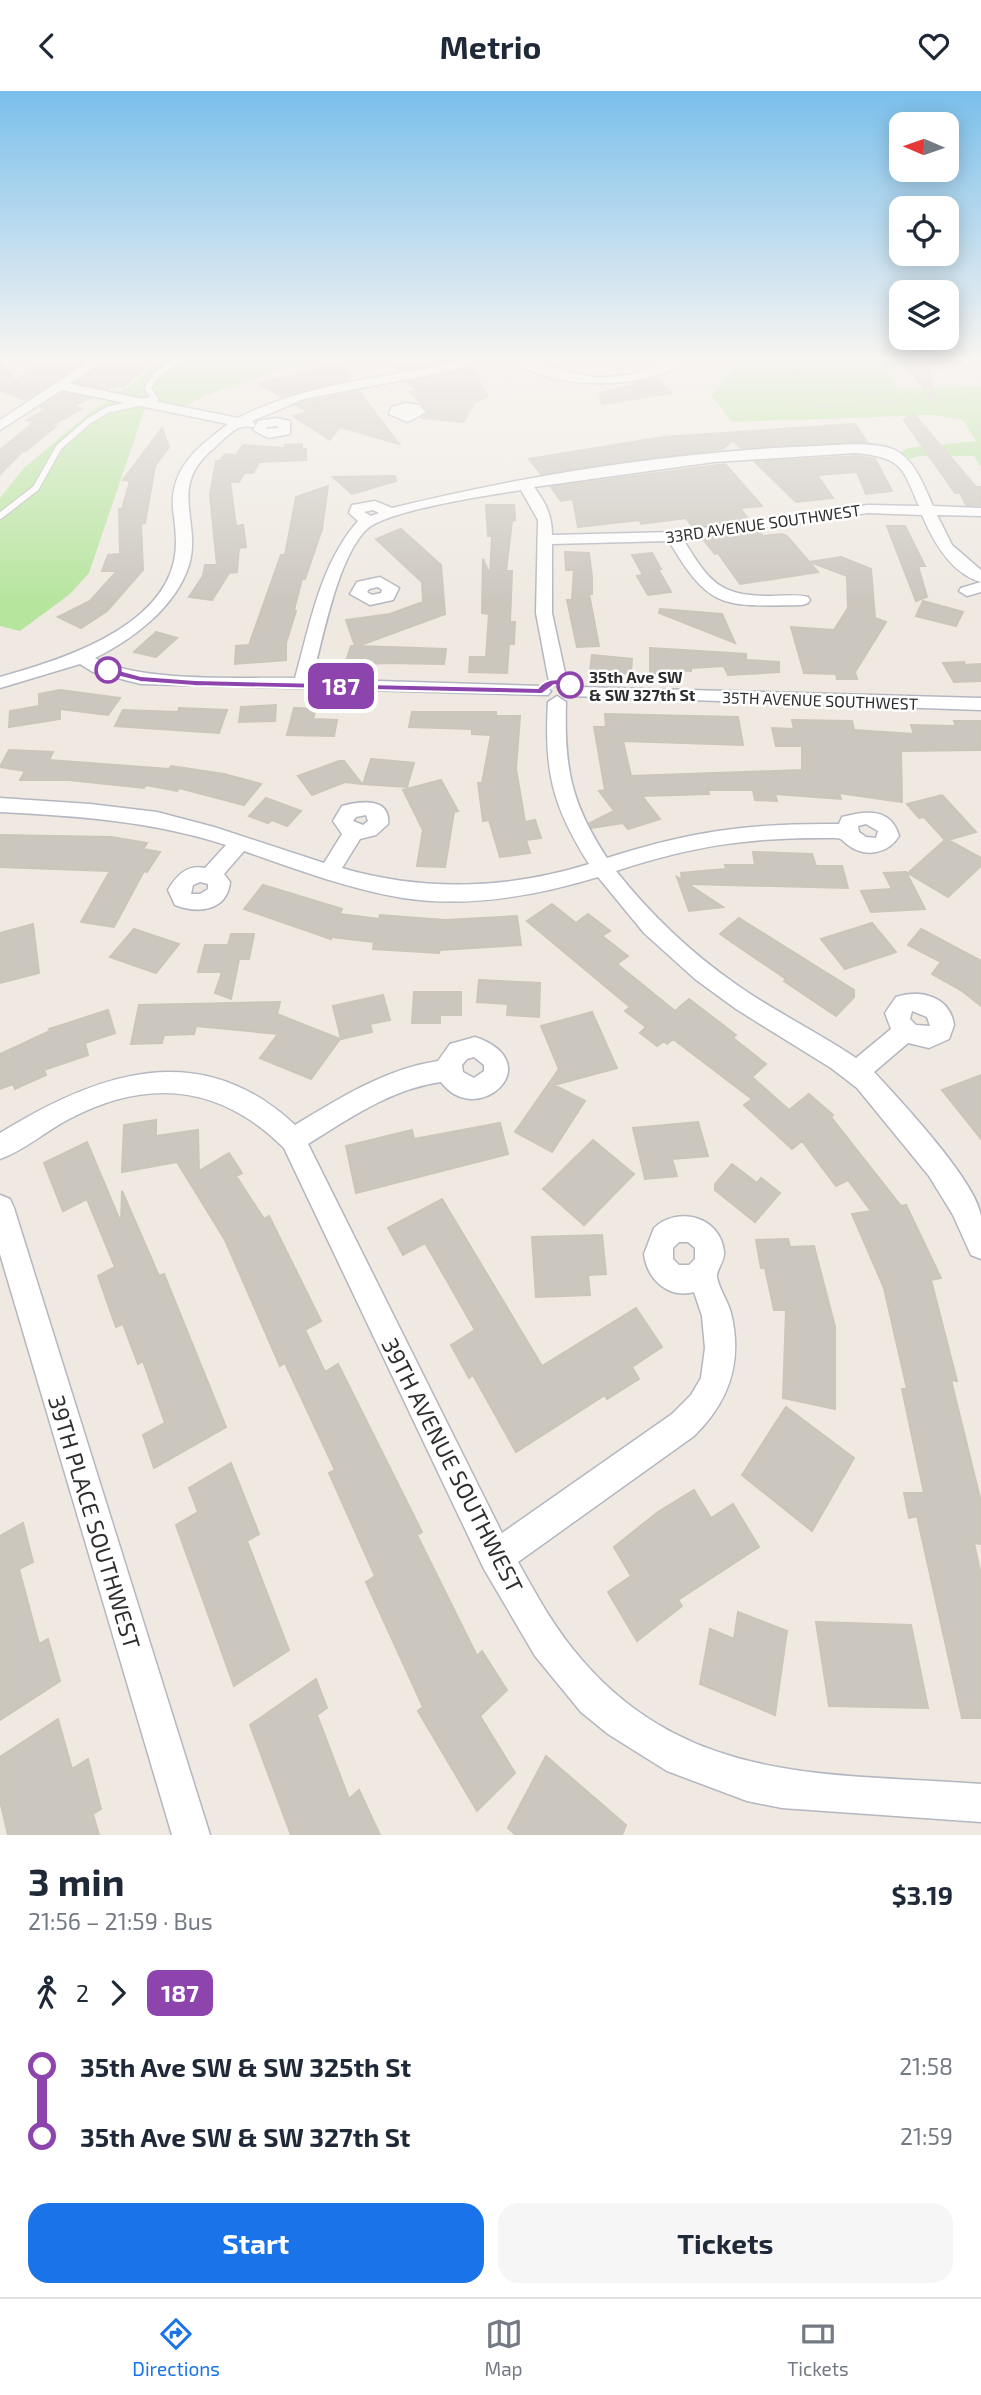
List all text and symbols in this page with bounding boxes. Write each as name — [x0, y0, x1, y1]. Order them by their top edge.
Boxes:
icon: back — [28, 27, 66, 65]
text: Metrio — [440, 27, 541, 65]
icon: heart — [915, 27, 953, 65]
north arrow — [889, 112, 959, 182]
map controls — [889, 112, 959, 350]
button: locate — [889, 196, 959, 266]
button: layers — [889, 280, 959, 350]
street label: 33RD AVENUE SOUTHWEST — [664, 500, 862, 546]
unlabelled marker — [95, 657, 121, 683]
line badge: 187 — [301, 663, 381, 709]
place label: 35th Ave SW & SW 327th St — [589, 667, 696, 704]
text: 187 — [322, 671, 360, 700]
marker: 35th Ave SW & SW 327th St — [557, 672, 583, 698]
street label: 35TH AVENUE SOUTHWEST — [722, 687, 918, 713]
street label: 39TH AVENUE SOUTHWEST — [376, 1333, 530, 1597]
street label: 39TH PLACE SOUTHWEST — [43, 1392, 147, 1652]
text: 3 min — [28, 1858, 125, 1904]
text: $3.19 — [891, 1879, 953, 1910]
text: 21:56 – 21:59 · Bus — [28, 1907, 213, 1935]
icon: walk — [28, 1974, 66, 2012]
icon: forward — [99, 1974, 137, 2012]
text: 187 — [161, 1978, 199, 2007]
text: 2 — [76, 1979, 89, 2007]
text: 35th Ave SW & SW 325th St — [80, 2051, 411, 2082]
text: 21:58 — [899, 2052, 953, 2080]
text: 35th Ave SW & SW 327th St — [80, 2121, 410, 2152]
text: 21:59 — [900, 2122, 953, 2150]
button: Start — [28, 2203, 484, 2283]
button: Tickets — [498, 2203, 953, 2283]
tab: Directions — [132, 2315, 220, 2380]
tab: Map — [484, 2315, 523, 2380]
tab: Tickets — [787, 2315, 849, 2380]

